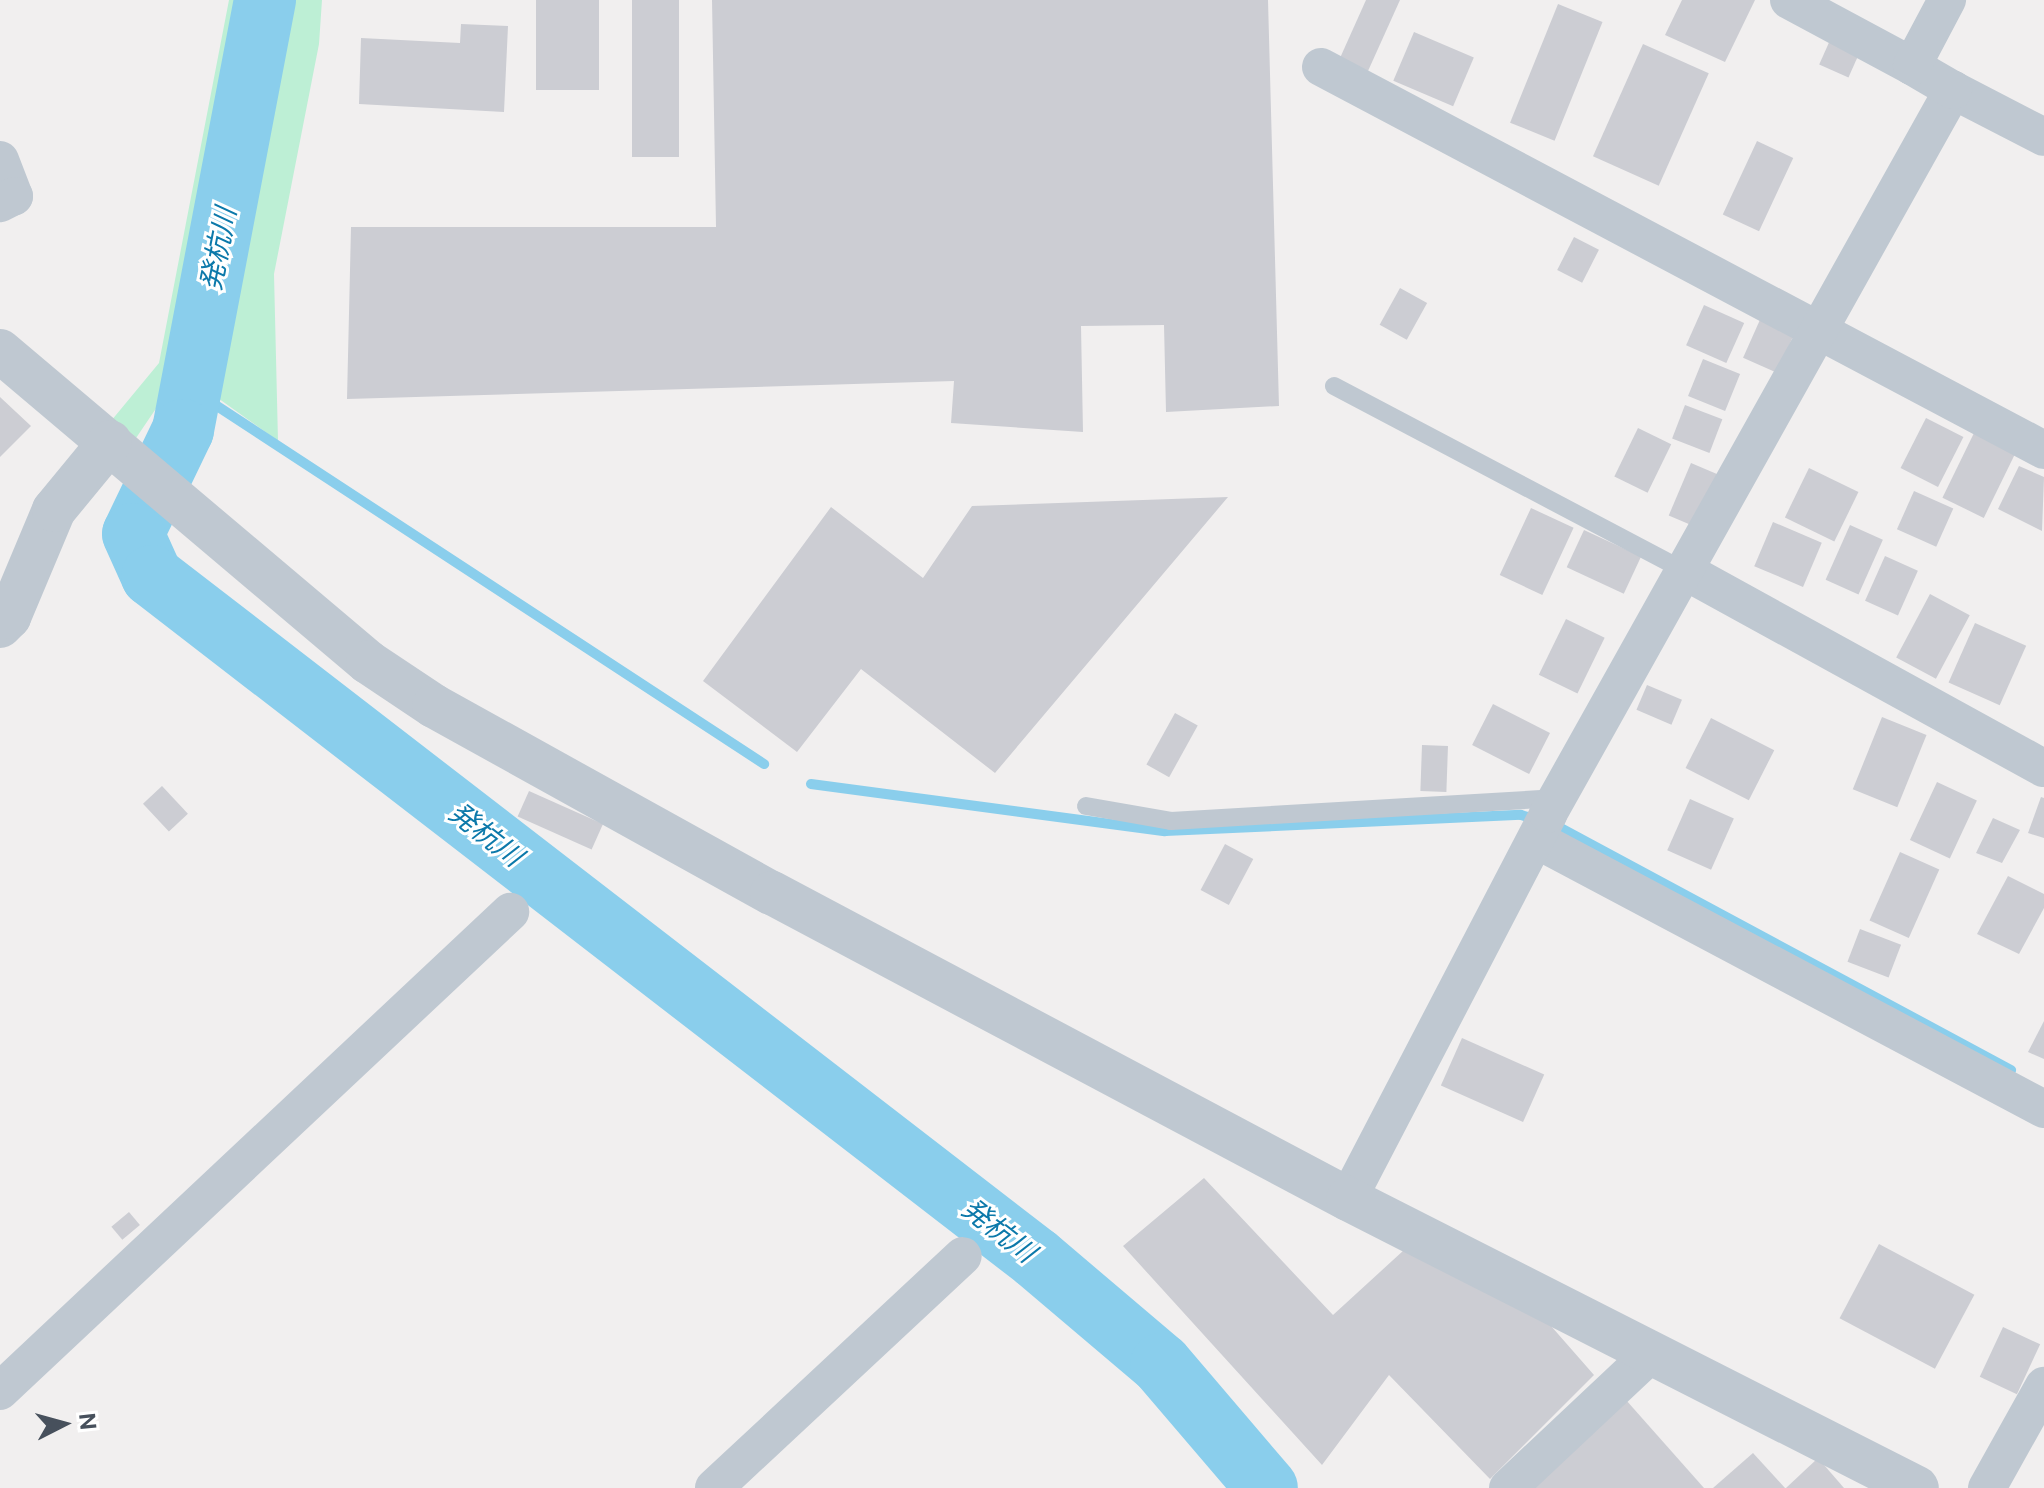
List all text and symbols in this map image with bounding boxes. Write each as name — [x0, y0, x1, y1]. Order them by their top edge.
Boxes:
water label: 発杭川 — [193, 205, 243, 293]
water label: 発杭川 — [443, 795, 529, 873]
water label: 発杭川 — [956, 1191, 1042, 1269]
north arrow — [24, 1384, 104, 1464]
text: N — [74, 1412, 102, 1431]

